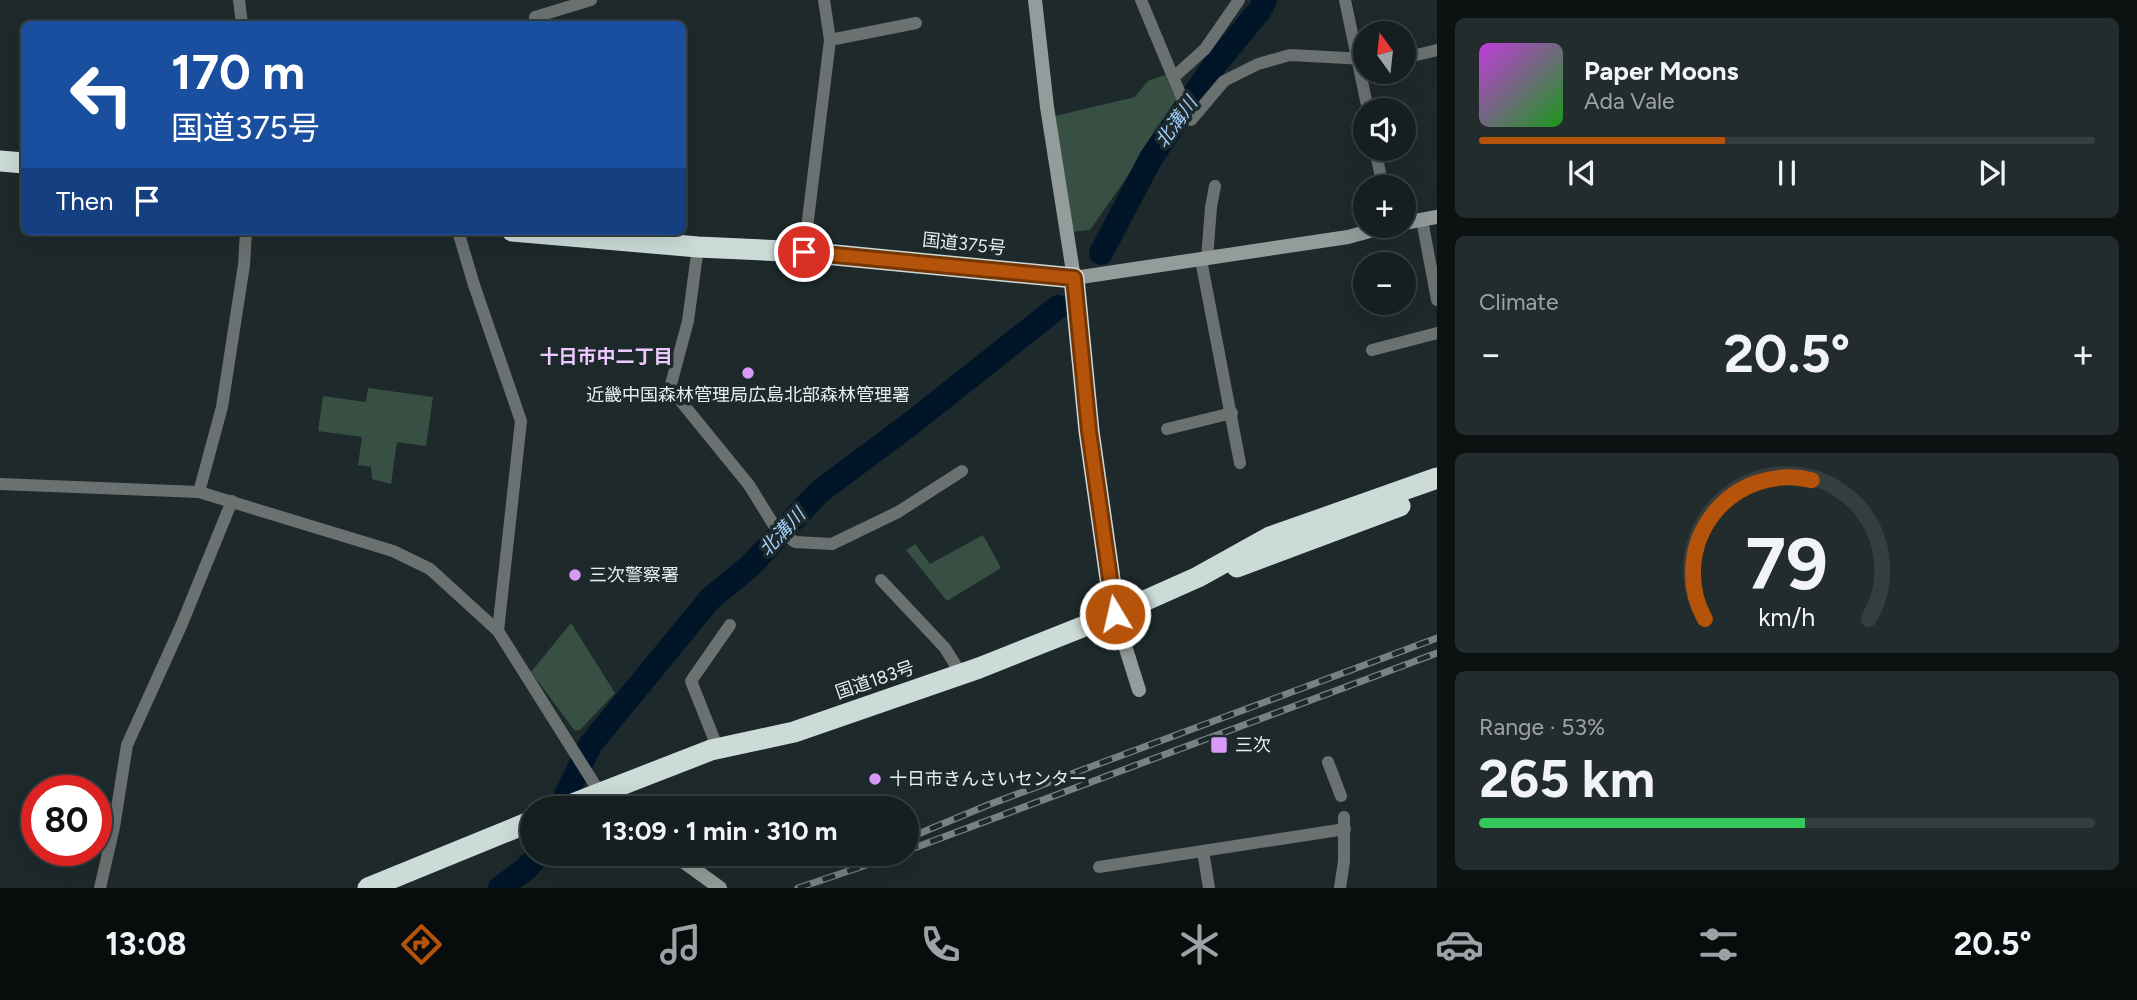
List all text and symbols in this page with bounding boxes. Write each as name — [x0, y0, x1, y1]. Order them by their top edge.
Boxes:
north arrow — [1353, 21, 1416, 84]
map controls — [1353, 21, 1416, 315]
text: 170 m — [171, 42, 305, 101]
icon: left — [56, 49, 147, 140]
text: Paper Moons — [1584, 55, 1739, 87]
text: Ada Vale — [1584, 87, 1675, 115]
water label: 北溝川 — [1150, 91, 1203, 152]
button: sound — [1353, 98, 1416, 161]
text: 国道375号 — [171, 109, 320, 147]
icon: previous — [1563, 154, 1601, 192]
icon: pause — [1768, 154, 1806, 192]
icon: next — [1973, 154, 2011, 192]
button: + — [1353, 175, 1416, 238]
icon: arrive — [128, 182, 166, 220]
text: Then — [56, 185, 114, 217]
pin — [774, 222, 834, 282]
street label: 国道375号 — [921, 229, 1007, 259]
icon: arrive — [785, 233, 823, 271]
button: − — [1353, 252, 1416, 315]
text: Climate — [1479, 288, 1558, 316]
text: 20.5° — [1724, 323, 1850, 385]
text: − — [1479, 331, 1503, 377]
text: + — [2071, 331, 2095, 377]
district label: 十日市中二丁目 — [539, 345, 673, 368]
marker: 近畿中国森林管理局広島北部森林管理署 — [740, 365, 756, 381]
place label: 近畿中国森林管理局広島北部森林管理署 — [586, 384, 910, 406]
water label: 北溝川 — [754, 502, 811, 561]
text: 79 — [1746, 520, 1828, 607]
place label: 三次警察署 — [589, 564, 679, 586]
marker: 三次警察署 — [567, 567, 583, 583]
position arrow — [1078, 577, 1152, 651]
text: km/h — [1758, 602, 1816, 632]
street label: 国道183号 — [833, 656, 917, 704]
text: Range · 53% — [1479, 713, 1605, 741]
place label: 三次 — [1235, 734, 1271, 756]
marker: 三次 — [1209, 735, 1229, 755]
text: 265 km — [1479, 748, 1655, 810]
place label: 十日市きんさいセンター — [889, 768, 1087, 790]
marker: 十日市きんさいセンター — [867, 771, 883, 787]
speed limit sign: 80 — [21, 775, 112, 866]
text: 13:09 · 1 min · 310 m — [601, 815, 838, 847]
icon: directions — [397, 920, 446, 969]
icon: music — [656, 920, 705, 969]
icon: phone — [916, 920, 965, 969]
icon: climate — [1175, 920, 1224, 969]
icon: car — [1435, 920, 1484, 969]
icon: filters — [1694, 920, 1743, 969]
text: 13:08 — [105, 925, 186, 963]
text: 20.5° — [1954, 925, 2032, 963]

